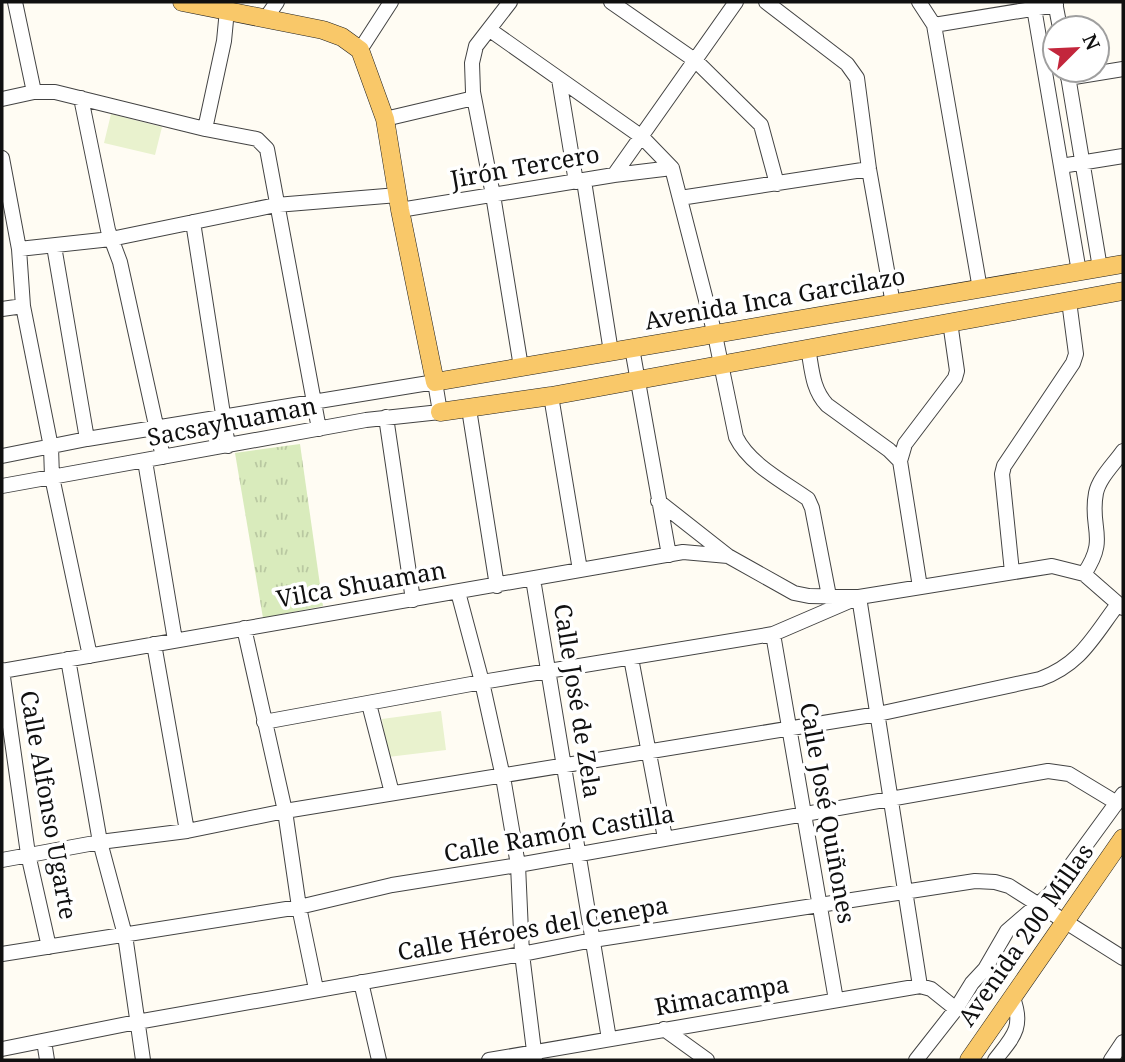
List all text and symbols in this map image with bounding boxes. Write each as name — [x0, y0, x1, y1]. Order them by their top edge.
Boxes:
north arrow — [1041, 14, 1111, 84]
text: N — [1077, 30, 1106, 54]
street label: Jirón Tercero — [447, 136, 602, 195]
street label: Avenida Inca Garcilazo — [642, 258, 908, 337]
street label: Sacsayhuaman — [144, 388, 319, 453]
street label: Vilca Shuaman — [273, 552, 448, 615]
street label: Calle José de Zela — [547, 601, 610, 800]
street label: Calle Alfonso Ugarte — [13, 688, 86, 922]
street label: Calle José Quiñones — [793, 700, 864, 926]
street label: Calle Ramón Castilla — [441, 796, 676, 869]
street label: Avenida 200 Millas — [949, 836, 1100, 1032]
street label: Calle Héroes del Cenepa — [395, 887, 671, 968]
street label: Rimacampa — [652, 966, 792, 1023]

